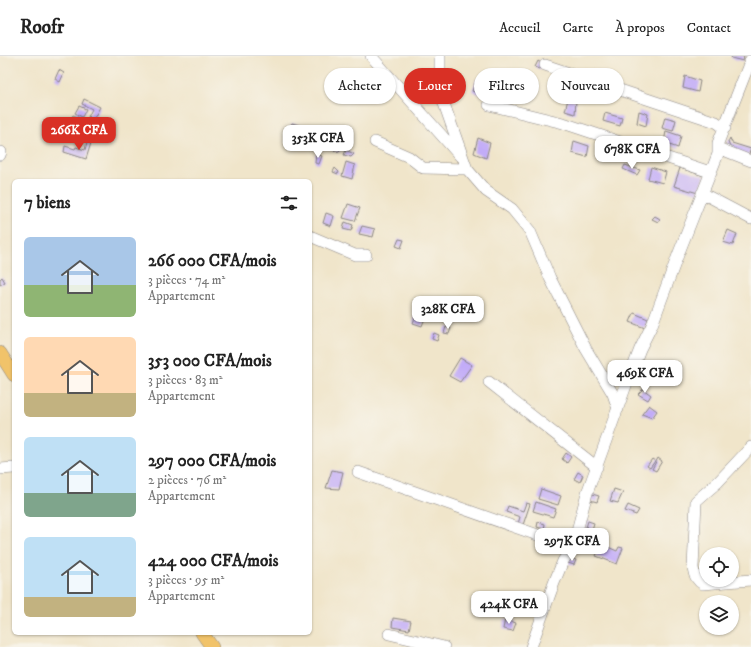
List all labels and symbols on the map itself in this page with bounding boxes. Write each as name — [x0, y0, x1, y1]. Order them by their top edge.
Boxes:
pin: 266K CFA — [38, 117, 120, 151]
pin: 353K CFA — [277, 125, 359, 159]
pin: 678K CFA — [591, 136, 673, 170]
pin: 328K CFA — [407, 296, 489, 330]
pin: 469K CFA — [604, 360, 686, 394]
pin: 297K CFA — [531, 528, 613, 562]
pin: 424K CFA — [468, 591, 550, 625]

